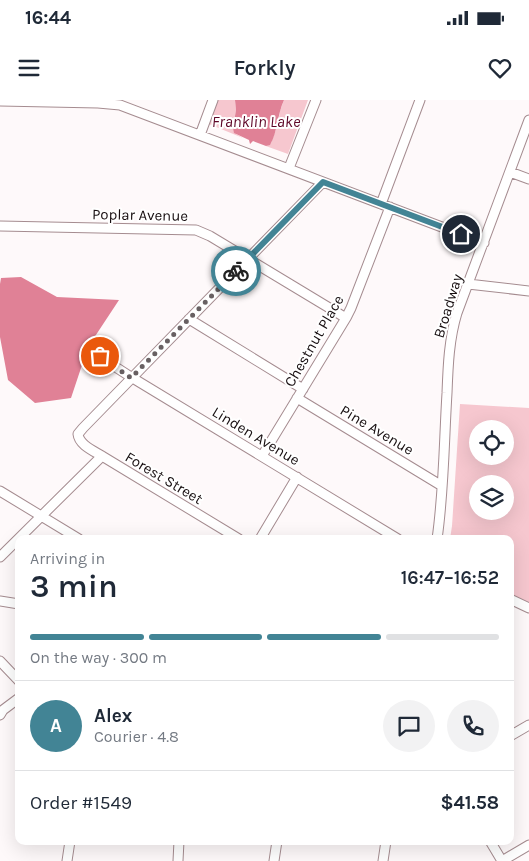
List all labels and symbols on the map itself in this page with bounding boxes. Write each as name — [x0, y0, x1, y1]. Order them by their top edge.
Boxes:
water label: Franklin Lake — [212, 112, 301, 131]
street label: Poplar Avenue — [92, 205, 188, 225]
pin — [440, 213, 482, 255]
courier — [211, 246, 261, 296]
street label: Broadway — [430, 272, 466, 340]
street label: Chestnut Place — [280, 292, 348, 390]
pin — [79, 335, 121, 377]
street label: Pine Avenue — [337, 401, 417, 459]
street label: Linden Avenue — [209, 403, 303, 469]
street label: Forest Street — [122, 448, 206, 508]

